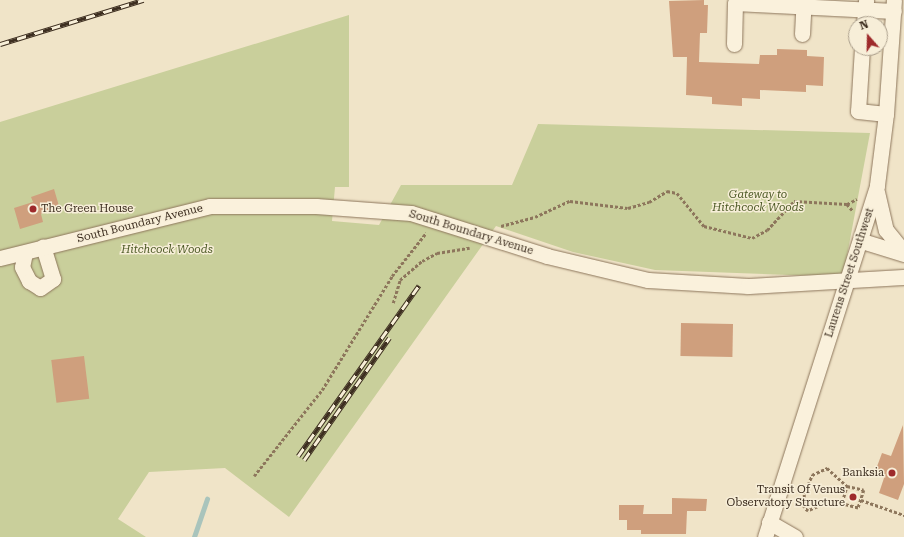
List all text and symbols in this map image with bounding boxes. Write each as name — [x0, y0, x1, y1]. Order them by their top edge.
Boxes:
north arrow — [848, 16, 888, 56]
text: N — [858, 18, 870, 33]
park label: Gateway to Hitchcock Woods — [712, 189, 804, 215]
place label: The Green House — [41, 202, 133, 216]
street label: South Boundary Avenue — [76, 202, 204, 246]
marker: The Green House — [28, 204, 38, 214]
street label: Laurens Street Southwest — [823, 207, 877, 339]
street label: South Boundary Avenue — [407, 208, 535, 258]
park label: Hitchcock Woods — [121, 243, 213, 257]
place label: Banksia — [842, 466, 884, 480]
marker: Banksia — [887, 468, 897, 478]
place label: Transit Of Venus Observatory Structure — [727, 484, 845, 510]
marker: Transit Of Venus Observatory Structure — [848, 492, 858, 502]

